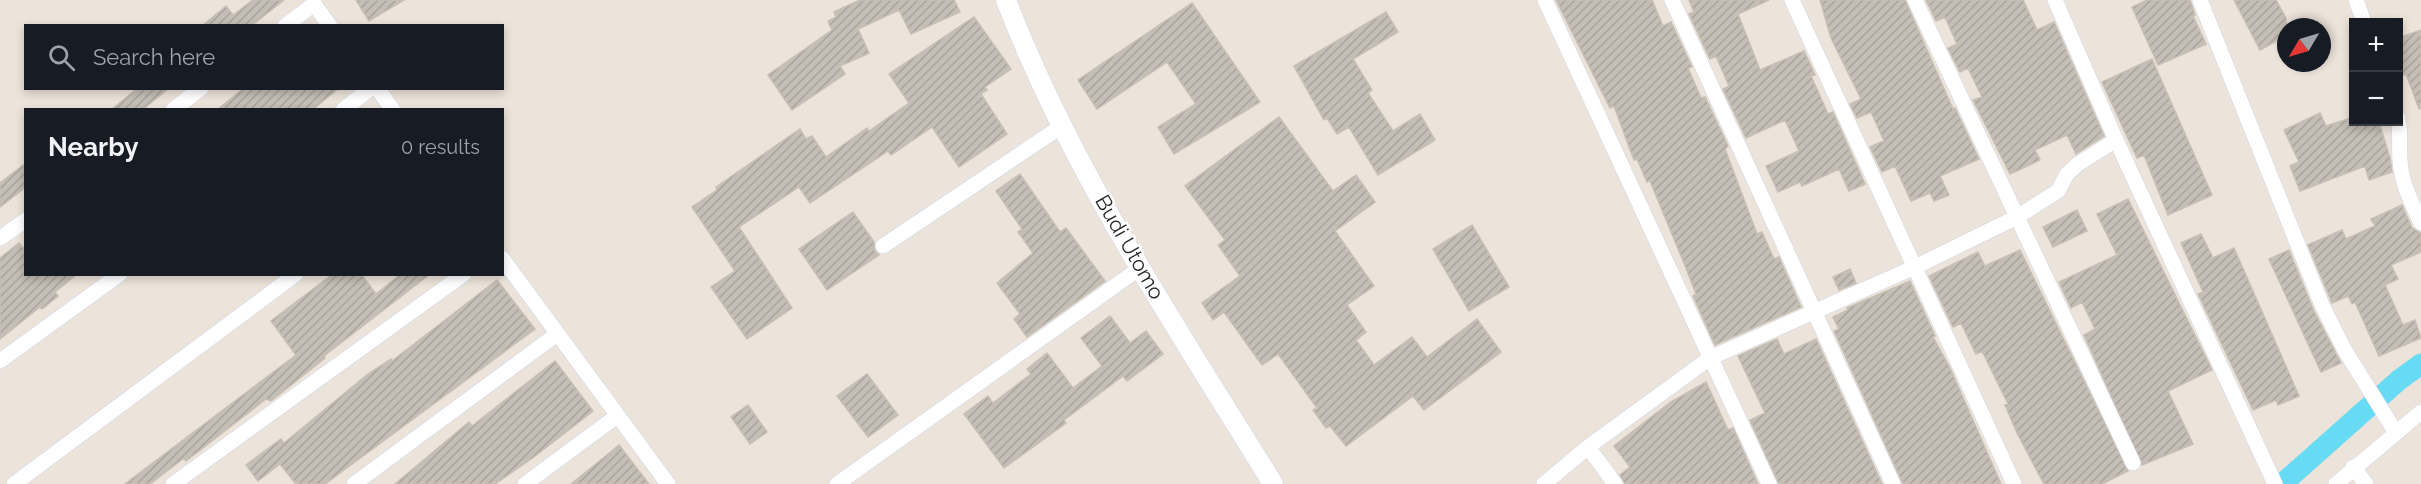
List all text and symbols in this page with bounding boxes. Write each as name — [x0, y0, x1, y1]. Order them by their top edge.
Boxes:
north arrow — [2277, 18, 2331, 72]
map controls — [2349, 18, 2403, 126]
button: + — [2349, 18, 2403, 72]
search box — [24, 24, 504, 90]
icon: search — [45, 41, 78, 74]
text: Search here — [93, 44, 215, 70]
button: − — [2349, 72, 2403, 126]
text: Nearby — [48, 132, 138, 162]
text: 0 results — [401, 135, 480, 159]
street label: Budi Utomo — [1090, 190, 1170, 304]

